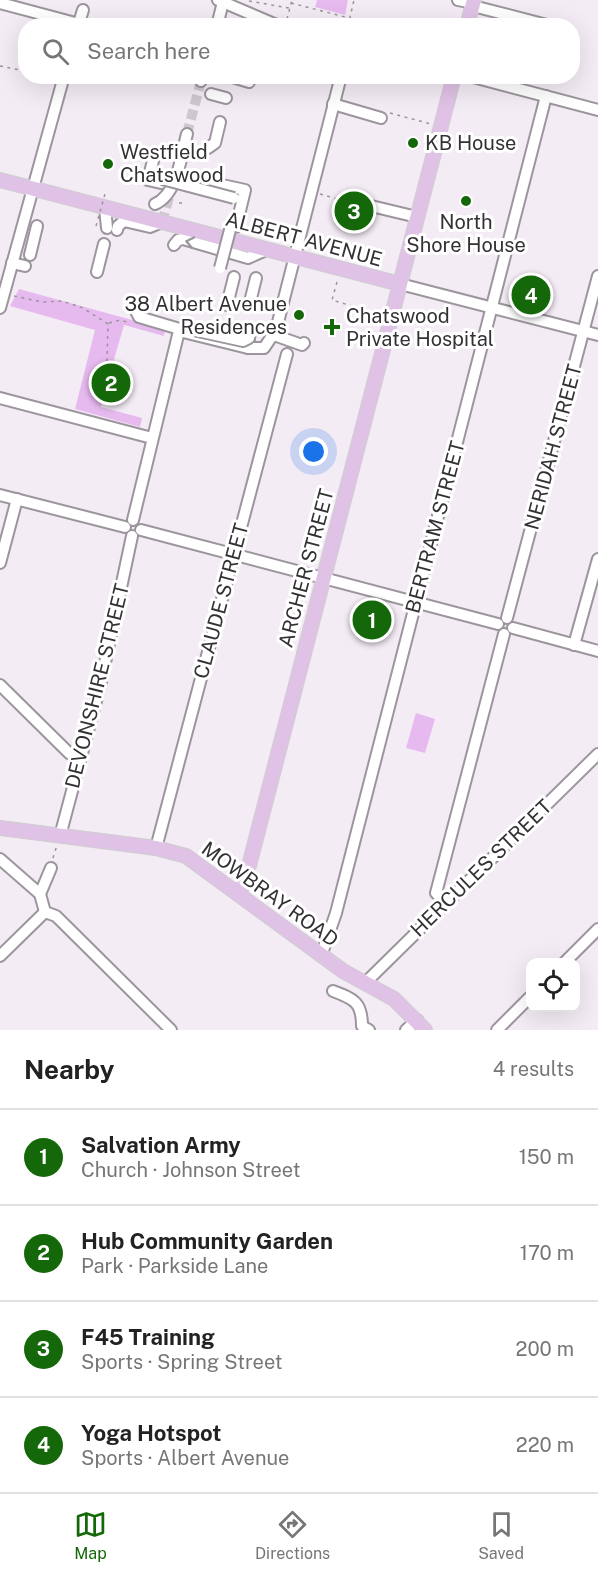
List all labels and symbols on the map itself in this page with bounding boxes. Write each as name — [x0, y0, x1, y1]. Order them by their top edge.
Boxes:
place label: KB House — [425, 131, 516, 155]
marker: KB House — [406, 136, 420, 150]
place label: Westfield Chatswood — [120, 140, 224, 187]
marker: Westfield Chatswood — [101, 157, 115, 171]
pin: 3 — [334, 188, 374, 234]
marker: North Shore House — [459, 194, 473, 208]
street label: ALBERT AVENUE — [223, 207, 385, 271]
place label: North Shore House — [406, 210, 526, 257]
one-way arrow — [185, 236, 195, 249]
pin: 4 — [512, 272, 550, 318]
place label: 38 Albert Avenue Residences — [124, 292, 287, 339]
place label: Chatswood Private Hospital — [346, 304, 494, 351]
marker: 38 Albert Avenue Residences — [292, 308, 306, 322]
marker: Chatswood Private Hospital — [323, 318, 341, 336]
pin: 2 — [92, 360, 130, 406]
street label: NERIDAH STREET — [519, 362, 587, 532]
your location — [299, 437, 328, 466]
street label: BERTRAM STREET — [400, 438, 470, 616]
street label: ARCHER STREET — [273, 486, 339, 650]
street label: CLAUDE STREET — [189, 521, 253, 681]
street label: DEVONSHIRE STREET — [60, 581, 134, 791]
pin: 1 — [352, 598, 392, 642]
street label: HERCULES STREET — [405, 794, 557, 942]
street label: MOWBRAY ROAD — [197, 836, 343, 952]

